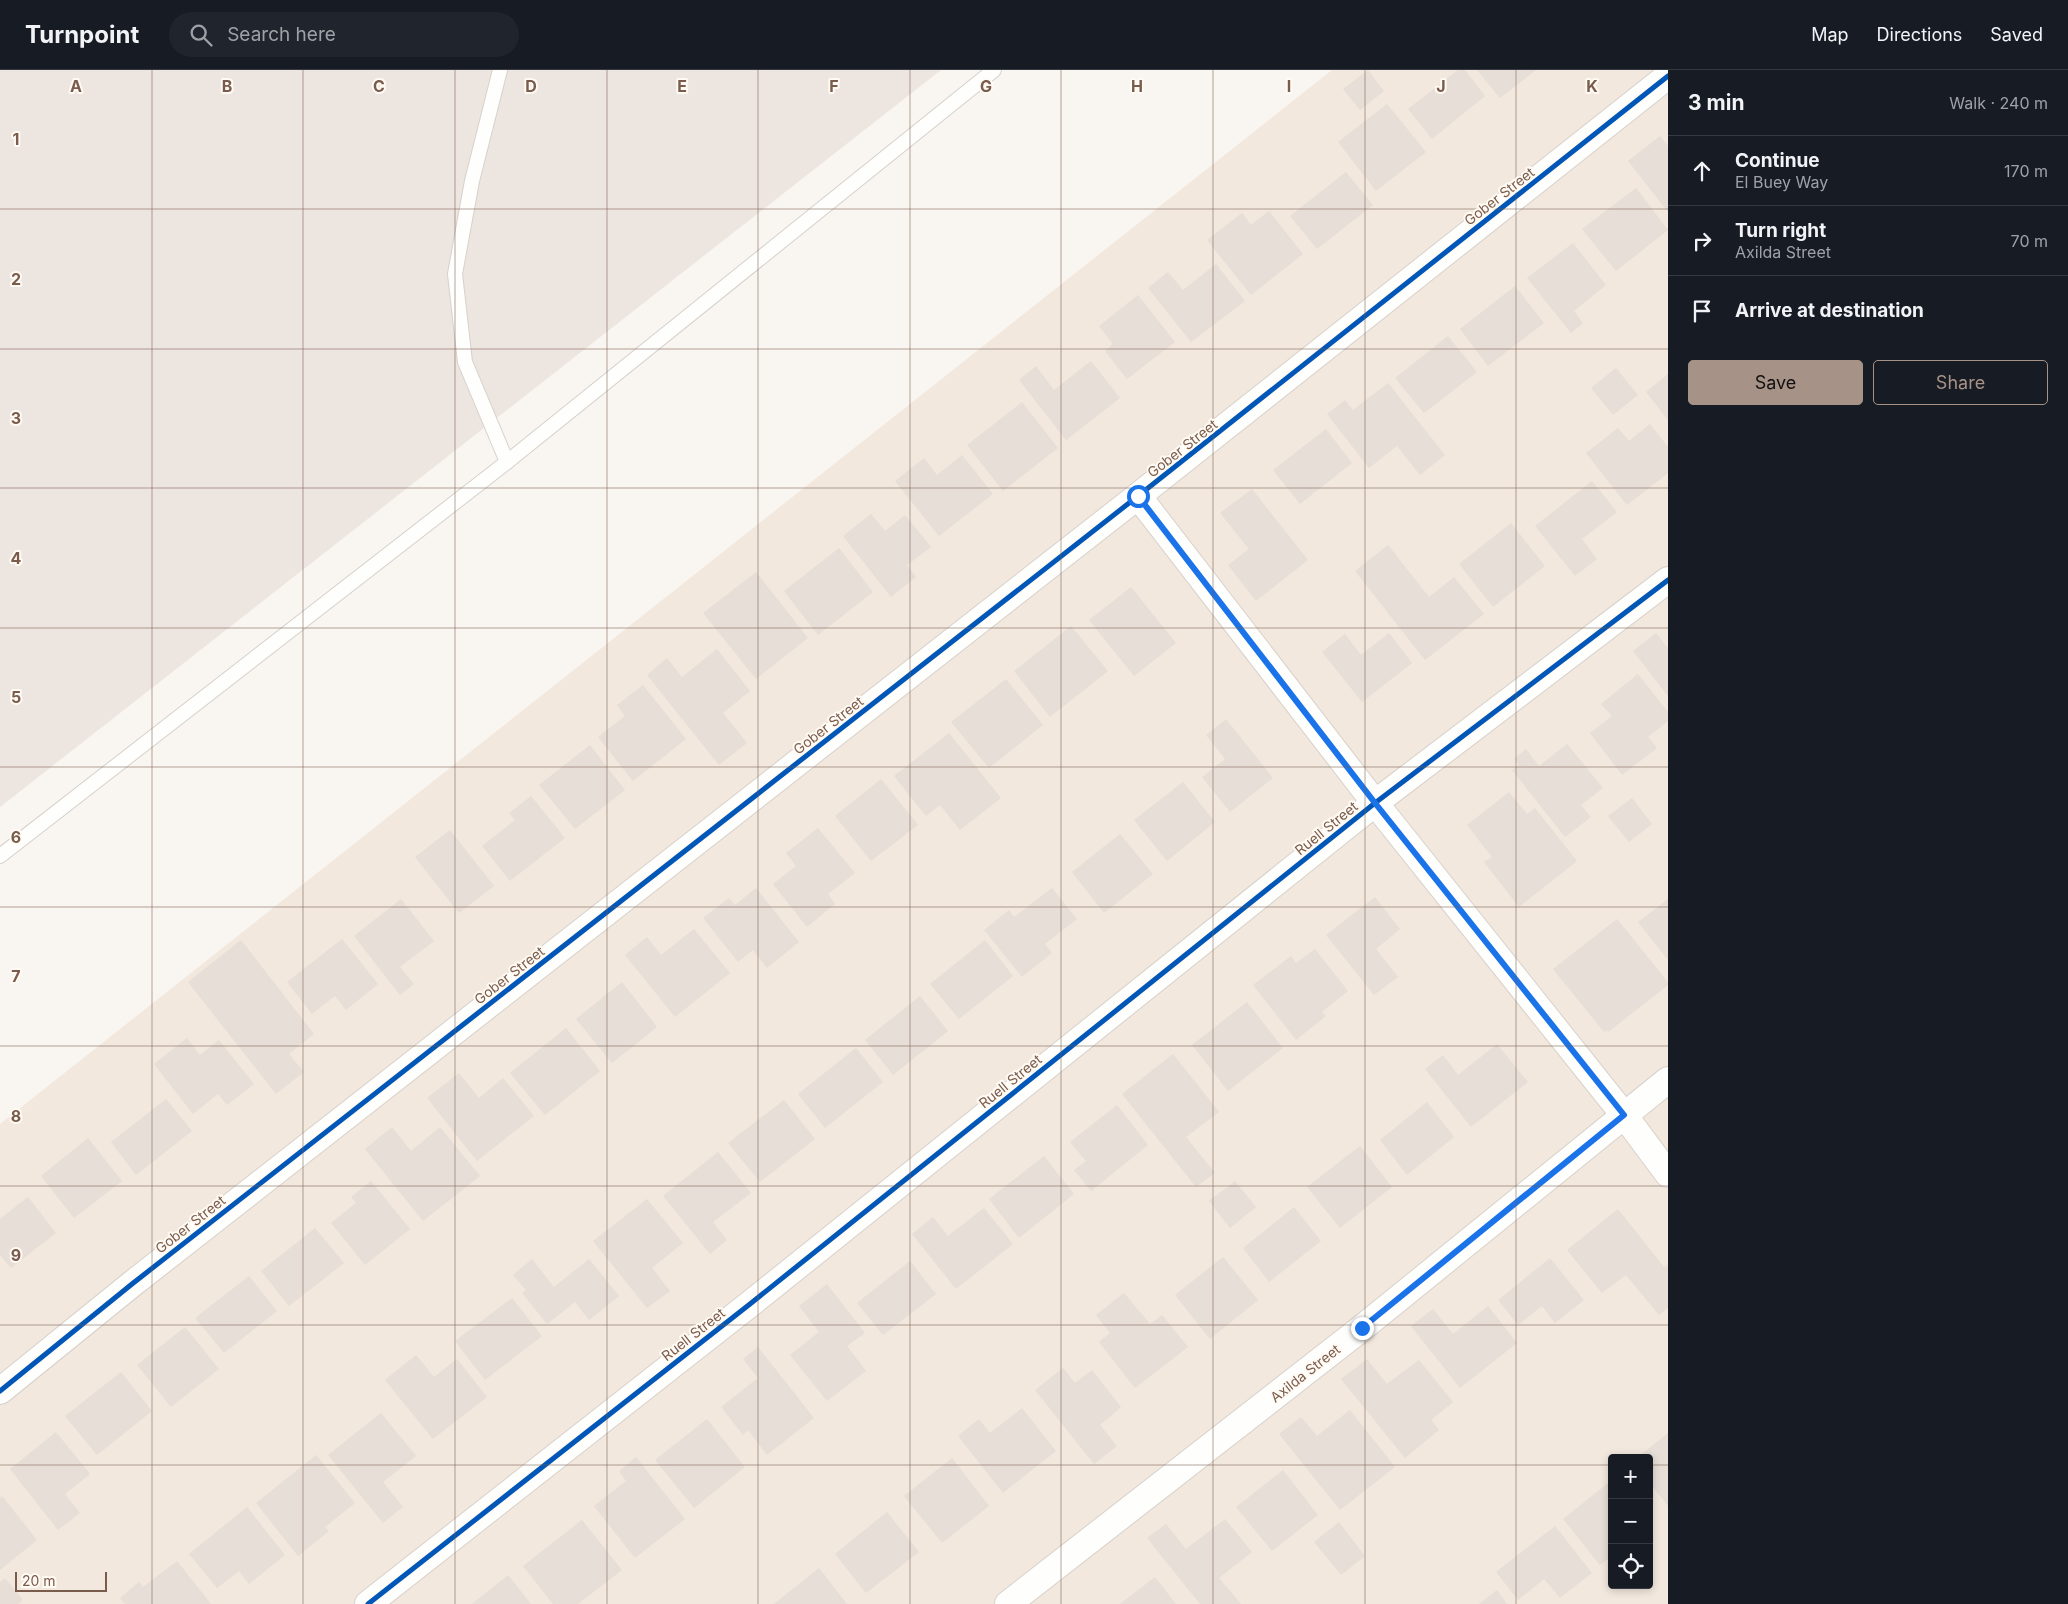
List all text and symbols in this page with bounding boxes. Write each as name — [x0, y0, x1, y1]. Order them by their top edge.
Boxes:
search box — [169, 12, 519, 57]
text: Turnpoint — [25, 20, 139, 49]
icon: search — [187, 21, 215, 49]
text: Search here — [227, 23, 336, 46]
text: Map — [1811, 24, 1849, 45]
text: Directions — [1877, 24, 1962, 45]
text: Saved — [1990, 24, 2043, 45]
text: A — [70, 76, 82, 96]
text: B — [222, 76, 232, 96]
text: C — [373, 76, 385, 96]
text: D — [525, 76, 537, 96]
text: E — [677, 76, 687, 96]
text: F — [829, 76, 839, 96]
text: G — [980, 76, 992, 96]
text: H — [1131, 76, 1143, 96]
text: I — [1287, 76, 1291, 96]
text: J — [1436, 76, 1446, 96]
text: K — [1586, 76, 1598, 96]
text: 3 min — [1688, 90, 1744, 115]
text: Walk · 240 m — [1949, 93, 2048, 113]
text: 1 — [13, 129, 19, 149]
text: Continue — [1735, 149, 1820, 172]
icon: ahead — [1688, 157, 1716, 185]
text: 170 m — [2004, 161, 2048, 181]
street label: Gober Street — [1461, 163, 1538, 229]
text: El Buey Way — [1735, 172, 1828, 192]
text: Turn right — [1735, 219, 1826, 242]
icon: right — [1688, 227, 1716, 255]
text: 70 m — [2011, 231, 2048, 251]
text: Axilda Street — [1735, 242, 1831, 262]
text: 2 — [11, 269, 21, 289]
icon: arrive — [1688, 297, 1716, 325]
text: Arrive at destination — [1735, 299, 1924, 322]
button: Save — [1688, 360, 1863, 405]
button: Share — [1873, 360, 2048, 405]
text: 3 — [11, 408, 21, 428]
street label: Gober Street — [1144, 415, 1221, 481]
route start — [1127, 485, 1150, 508]
text: 4 — [11, 548, 22, 568]
text: 5 — [11, 687, 21, 707]
street label: Gober Street — [790, 692, 867, 758]
street label: Ruell Street — [1291, 797, 1361, 858]
text: 6 — [11, 827, 21, 847]
street label: Gober Street — [471, 942, 548, 1008]
text: 7 — [11, 966, 21, 986]
street label: Ruell Street — [975, 1050, 1045, 1111]
text: 8 — [11, 1106, 21, 1126]
street label: Gober Street — [152, 1191, 229, 1257]
text: 9 — [11, 1245, 21, 1265]
street label: Ruell Street — [658, 1304, 728, 1364]
route end — [1351, 1317, 1374, 1340]
street label: Axilda Street — [1267, 1340, 1344, 1406]
map controls — [1608, 1454, 1653, 1589]
button: + — [1608, 1454, 1653, 1499]
button: − — [1608, 1499, 1653, 1544]
button: locate — [1608, 1544, 1653, 1589]
scale bar — [15, 1569, 108, 1592]
text: 20 m — [22, 1572, 56, 1589]

